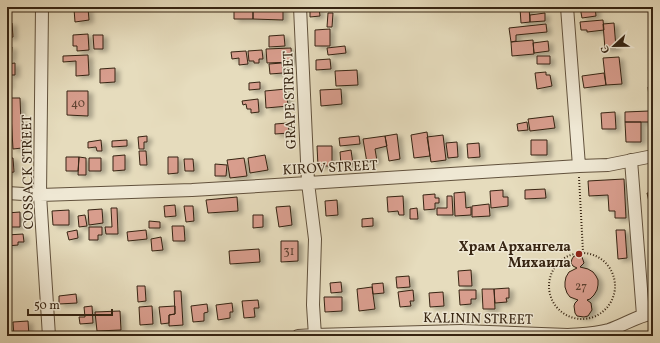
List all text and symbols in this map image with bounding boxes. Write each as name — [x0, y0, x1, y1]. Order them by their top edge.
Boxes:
north arrow — [594, 26, 634, 66]
text: С — [598, 43, 614, 55]
street label: GRAPE STREET — [279, 50, 302, 149]
house number: 40 — [71, 96, 85, 112]
street label: COSSACK STREET — [18, 114, 39, 230]
street label: KIROV STREET — [282, 157, 378, 180]
place label: Храм Архангела Михаила — [459, 238, 571, 273]
house number: 31 — [284, 244, 294, 260]
marker: Храм Архангела Михаила — [574, 249, 584, 259]
house number: 27 — [575, 279, 587, 295]
scale bar — [28, 291, 112, 317]
text: 50 m — [34, 298, 60, 314]
street label: KALININ STREET — [423, 309, 533, 330]

